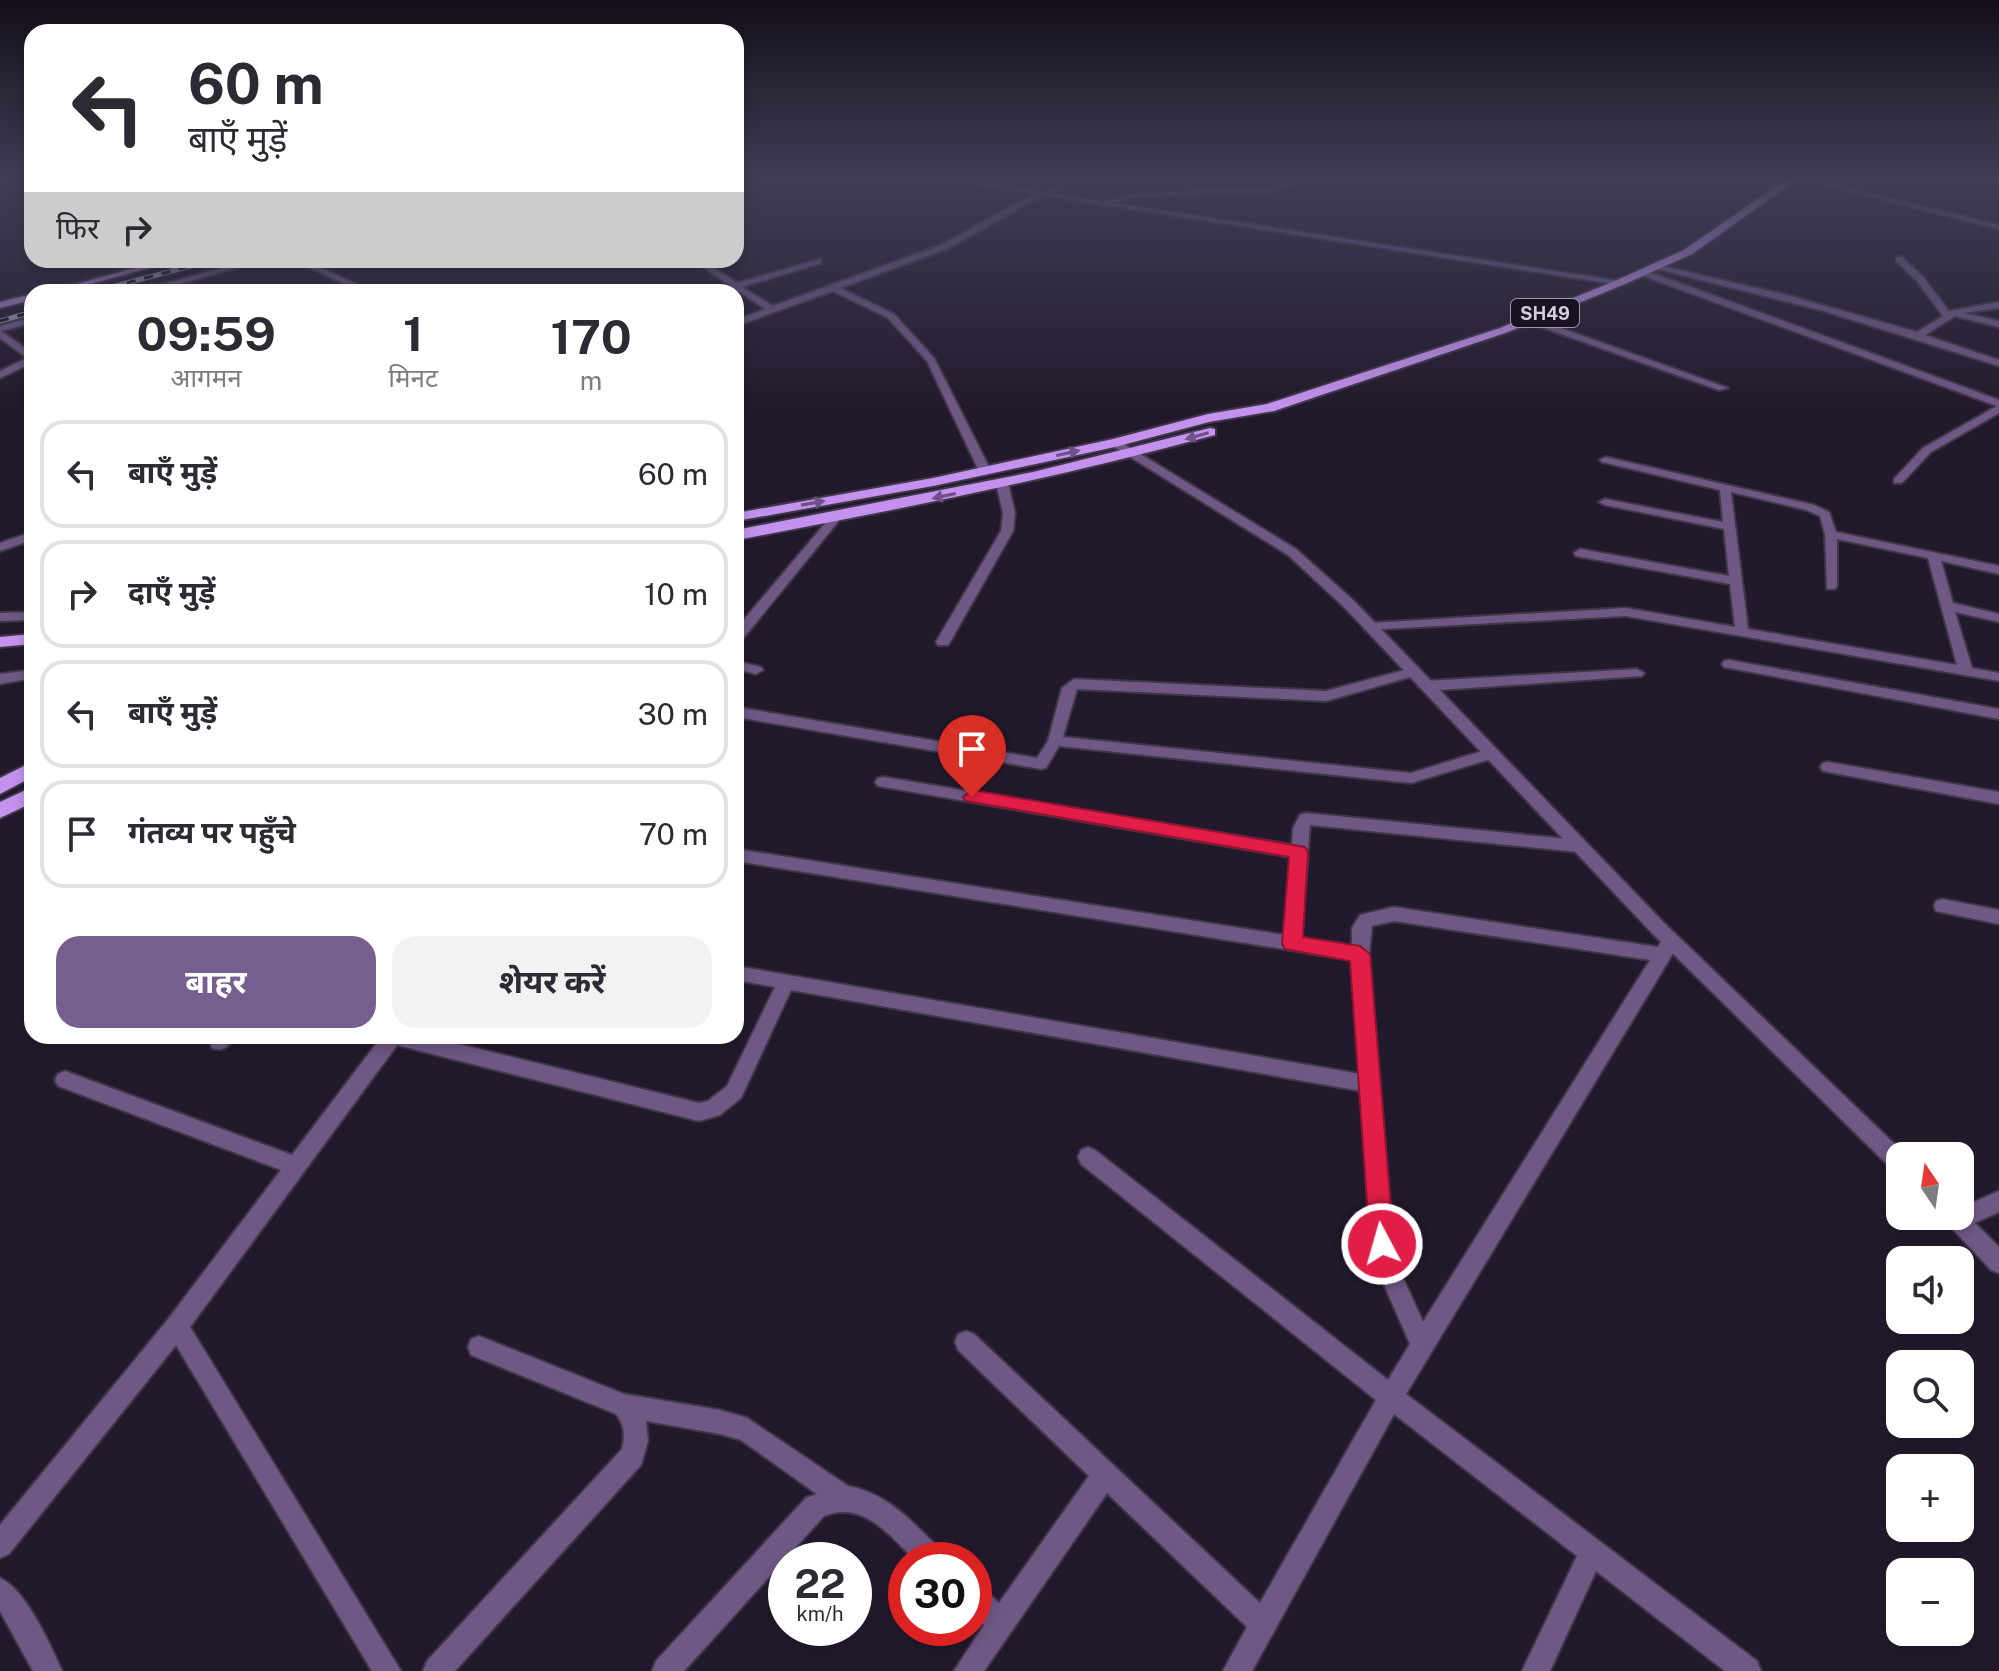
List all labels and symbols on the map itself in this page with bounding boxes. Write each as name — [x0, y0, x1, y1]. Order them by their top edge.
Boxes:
road number: SH49 — [1511, 299, 1579, 327]
one-way arrow — [1184, 430, 1209, 442]
one-way arrow — [1056, 446, 1081, 459]
one-way arrow — [931, 490, 956, 503]
one-way arrow — [801, 497, 826, 509]
pin — [938, 715, 1006, 797]
north arrow — [1886, 1142, 1974, 1230]
position arrow — [1340, 1202, 1424, 1286]
speed limit sign: 30 — [888, 1542, 992, 1646]

